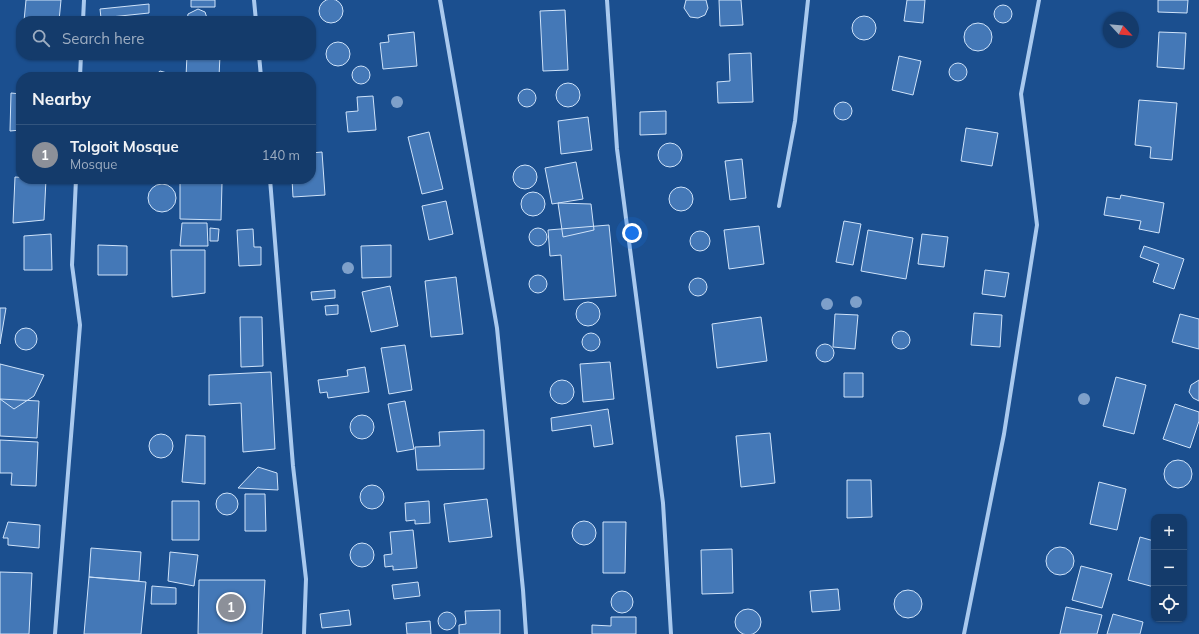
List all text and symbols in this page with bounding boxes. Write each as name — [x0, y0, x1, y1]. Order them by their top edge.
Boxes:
north arrow — [1103, 12, 1139, 48]
search box — [16, 16, 316, 60]
icon: search — [30, 27, 52, 49]
text: Search here — [62, 29, 144, 48]
text: Nearby — [32, 88, 91, 109]
text: Tolgoit Mosque — [70, 137, 179, 156]
text: 1 — [41, 147, 49, 163]
text: 140 m — [262, 147, 300, 163]
text: Mosque — [70, 156, 117, 172]
your location — [622, 223, 642, 243]
map controls — [1151, 514, 1187, 622]
button: + — [1151, 514, 1187, 550]
button: − — [1151, 550, 1187, 586]
button: locate — [1151, 586, 1187, 622]
pin: 1 — [218, 592, 244, 622]

